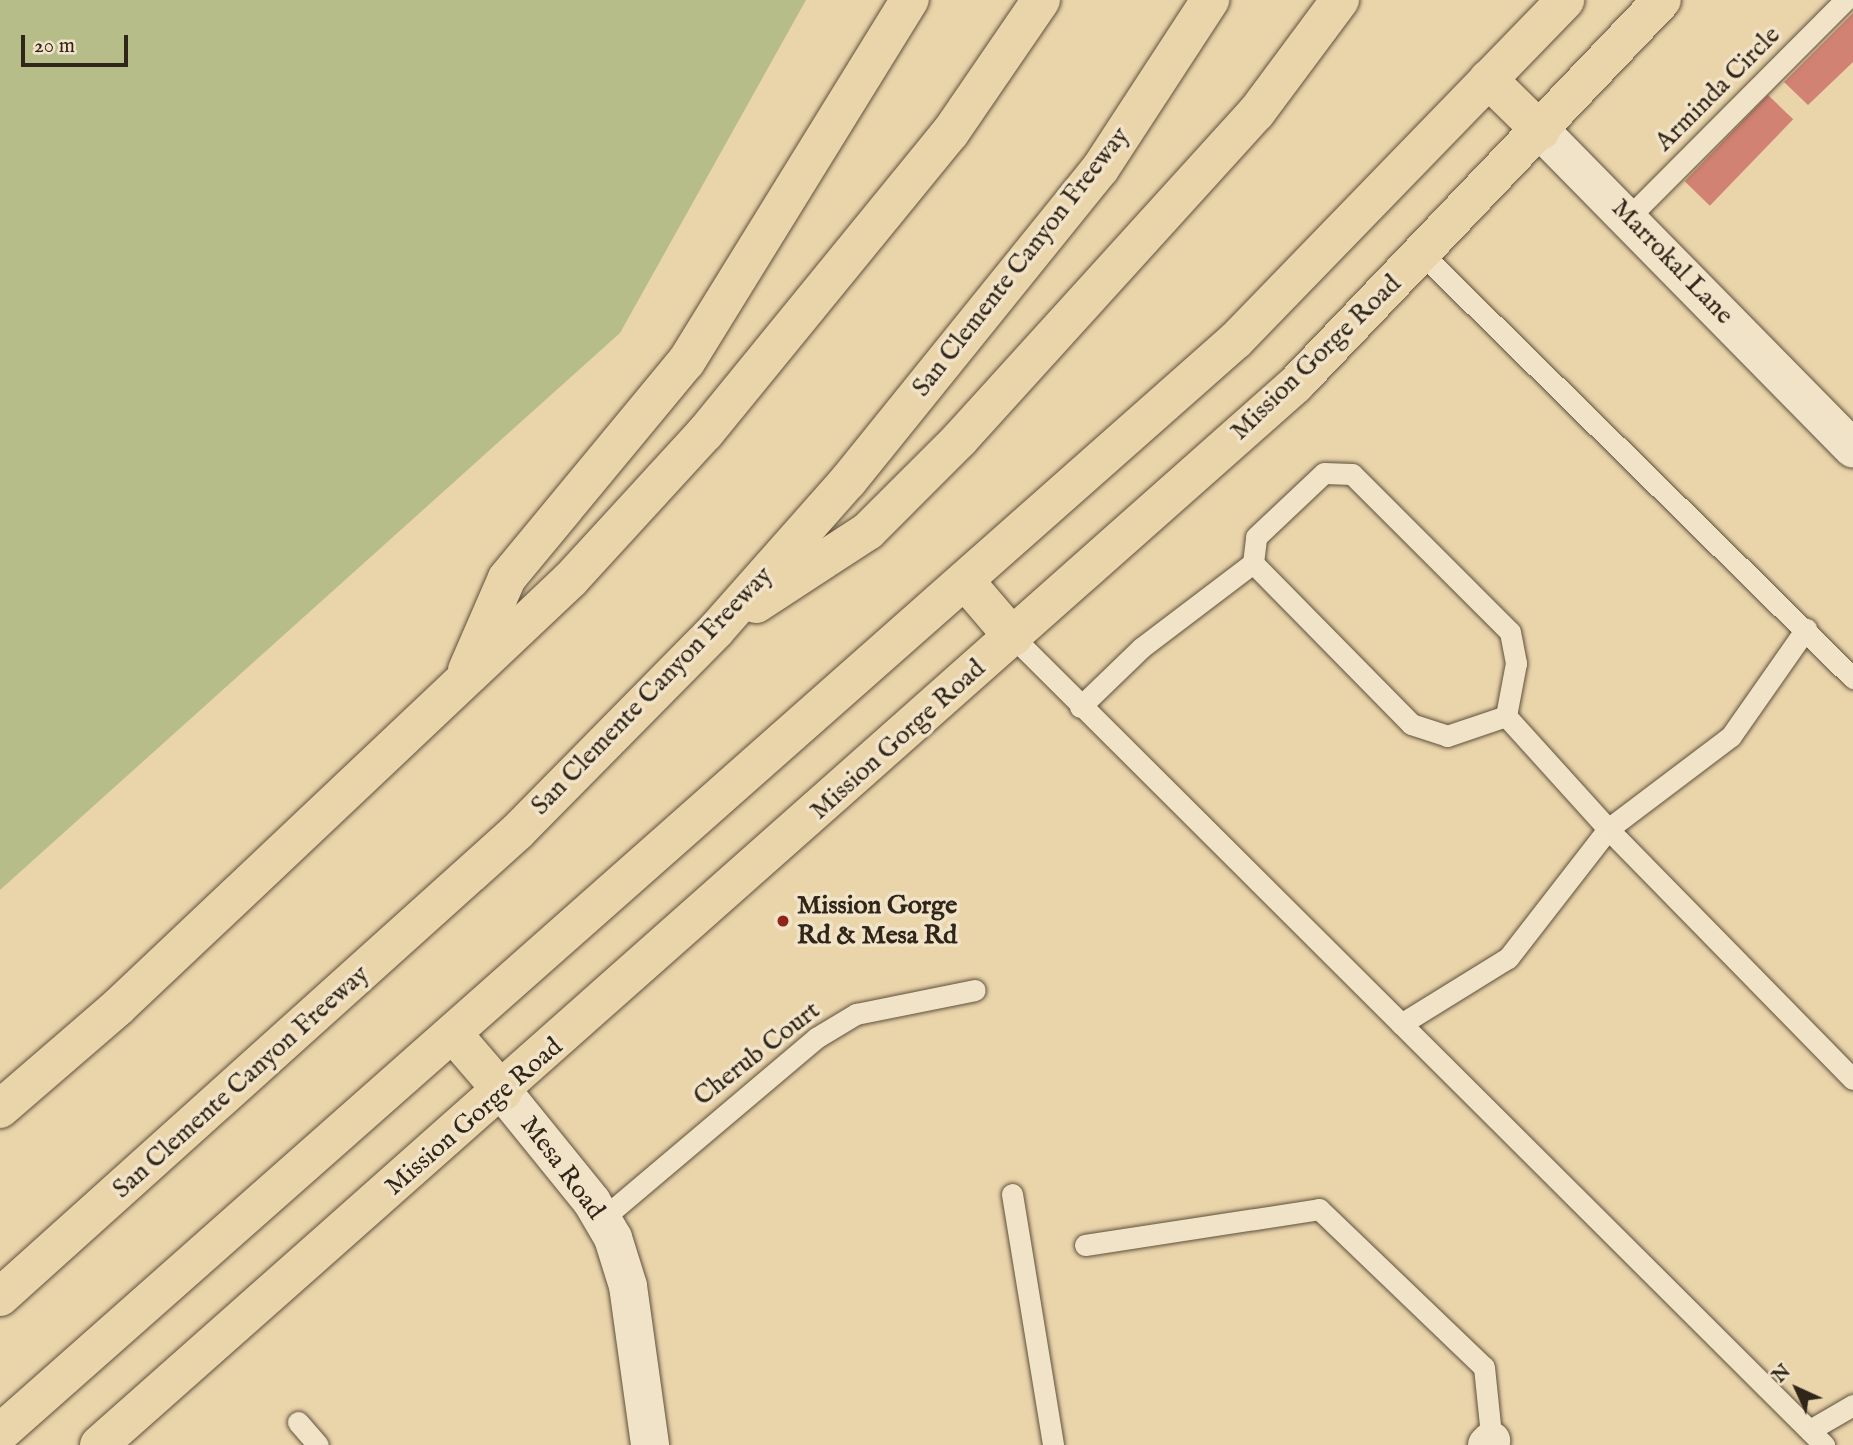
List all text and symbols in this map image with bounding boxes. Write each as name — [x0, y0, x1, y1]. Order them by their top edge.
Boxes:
street label: Arminda Circle — [1649, 20, 1787, 158]
scale bar — [24, 21, 131, 65]
text: 20 m — [34, 33, 75, 60]
street label: San Clemente Canyon Freeway — [906, 121, 1136, 403]
street label: Marrokal Lane — [1604, 193, 1740, 331]
street label: Mission Gorge Road — [1224, 269, 1408, 447]
street label: San Clemente Canyon Freeway — [525, 560, 779, 822]
street label: Mission Gorge Road — [804, 653, 992, 827]
place label: Mission Gorge Rd & Mesa Rd — [797, 890, 957, 951]
marker: Mission Gorge Rd & Mesa Rd — [775, 913, 791, 929]
street label: San Clemente Canyon Freeway — [107, 959, 375, 1205]
street label: Cherub Court — [688, 995, 826, 1113]
street label: Mission Gorge Road — [379, 1032, 569, 1202]
street label: Mesa Road — [513, 1110, 611, 1226]
north arrow — [1762, 1354, 1832, 1424]
text: N — [1768, 1360, 1796, 1388]

